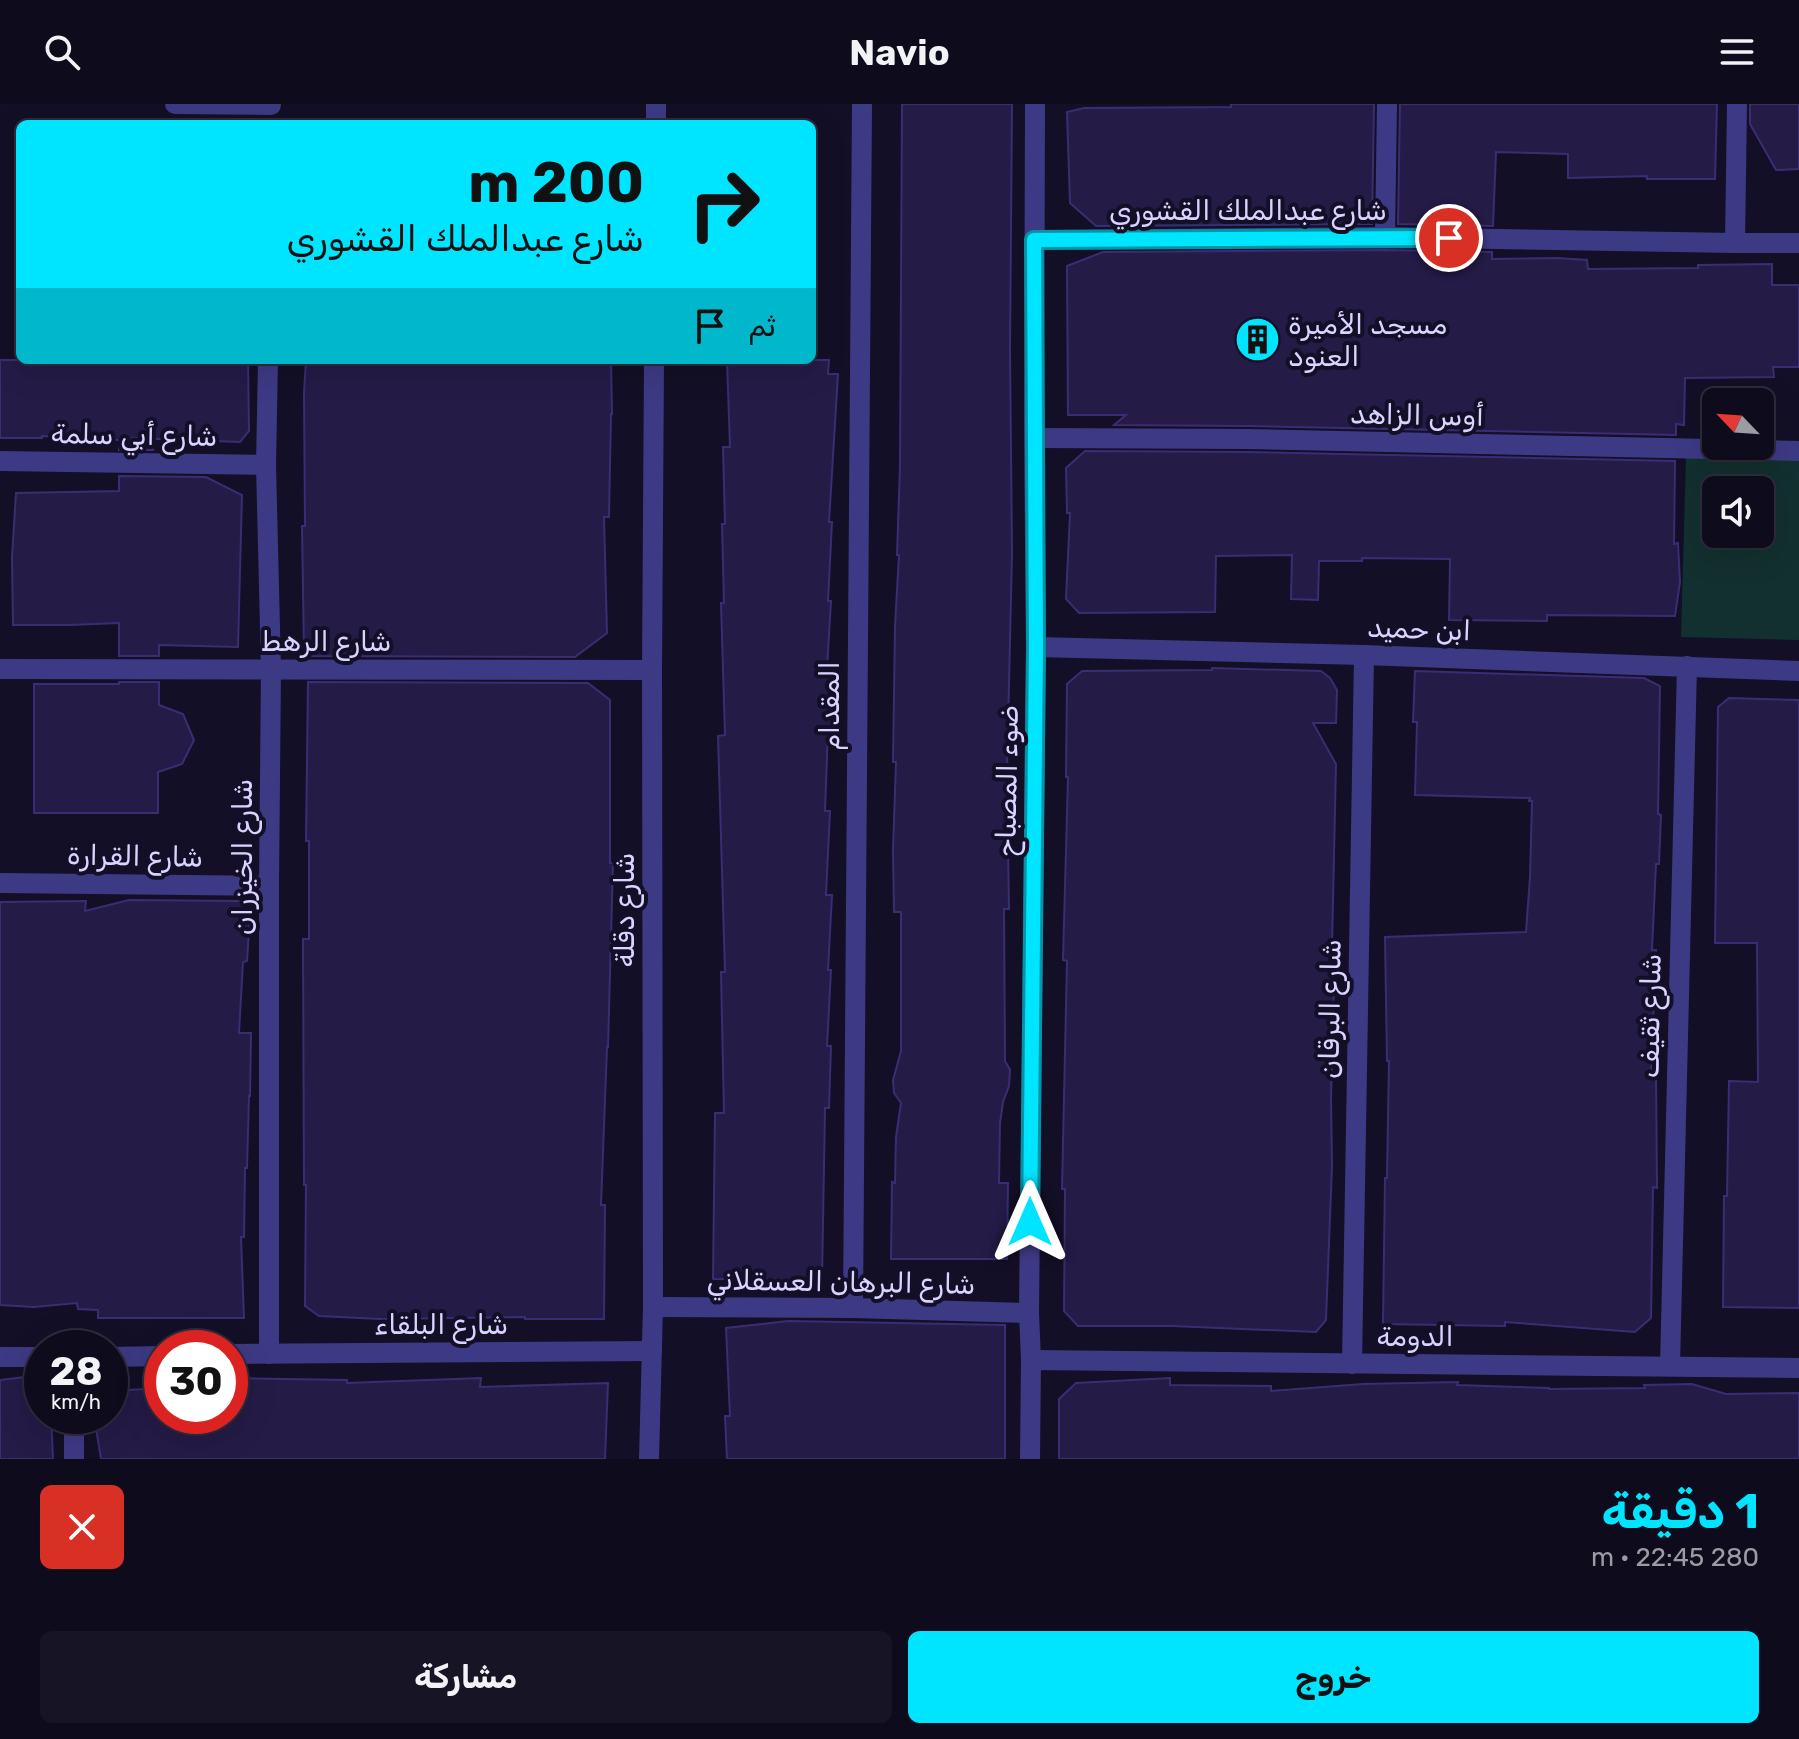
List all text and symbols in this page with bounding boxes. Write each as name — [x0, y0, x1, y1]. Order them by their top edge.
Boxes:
icon: search — [40, 30, 84, 74]
icon: menu — [1715, 30, 1759, 74]
text: Navio — [849, 31, 950, 74]
text: 200 m — [468, 150, 644, 216]
icon: right — [672, 152, 776, 256]
street label: شارع عبدالملك القشوري — [1109, 194, 1387, 230]
pin — [1415, 204, 1483, 272]
icon: arrive — [1427, 216, 1471, 260]
text: شارع عبدالملك القشوري — [287, 217, 644, 260]
icon: arrive — [688, 304, 732, 348]
text: ثم — [748, 308, 776, 344]
place label: مسجد الأميرة العنود — [1288, 308, 1447, 373]
building icon: مسجد الأميرة العنود — [1233, 316, 1281, 364]
north arrow — [1702, 388, 1774, 460]
map controls — [1702, 388, 1774, 548]
street label: أوس الزاهد — [1350, 397, 1484, 433]
street label: شارع أبي سلمة — [50, 417, 218, 458]
button: sound — [1702, 476, 1774, 548]
street label: ابن حميد — [1367, 611, 1471, 647]
street label: شارع الرهط — [261, 625, 391, 661]
street label: المقدام — [813, 661, 848, 751]
street label: ضوء المصباح — [989, 705, 1028, 857]
street label: شارع الخيزران — [226, 779, 262, 935]
street label: شارع القرارة — [67, 838, 203, 877]
street label: شارع دقلة — [608, 853, 644, 967]
street label: شارع البرقان — [1312, 939, 1351, 1079]
street label: شارع ثقيف — [1632, 953, 1671, 1079]
position arrow — [988, 1180, 1072, 1264]
street label: شارع البرهان العسقلاني — [706, 1263, 976, 1306]
street label: شارع البلقاء — [374, 1308, 508, 1344]
street label: الدومة — [1376, 1320, 1454, 1353]
speed limit sign: 30 — [144, 1330, 248, 1434]
text: 28 — [49, 1348, 103, 1395]
text: km/h — [51, 1390, 101, 1414]
text: 1 دقيقة — [1602, 1483, 1759, 1540]
button: close — [40, 1485, 124, 1569]
text: 280 m · 22:45 — [1591, 1542, 1759, 1573]
button: مشاركة — [40, 1631, 892, 1723]
button: خروج — [908, 1631, 1759, 1723]

